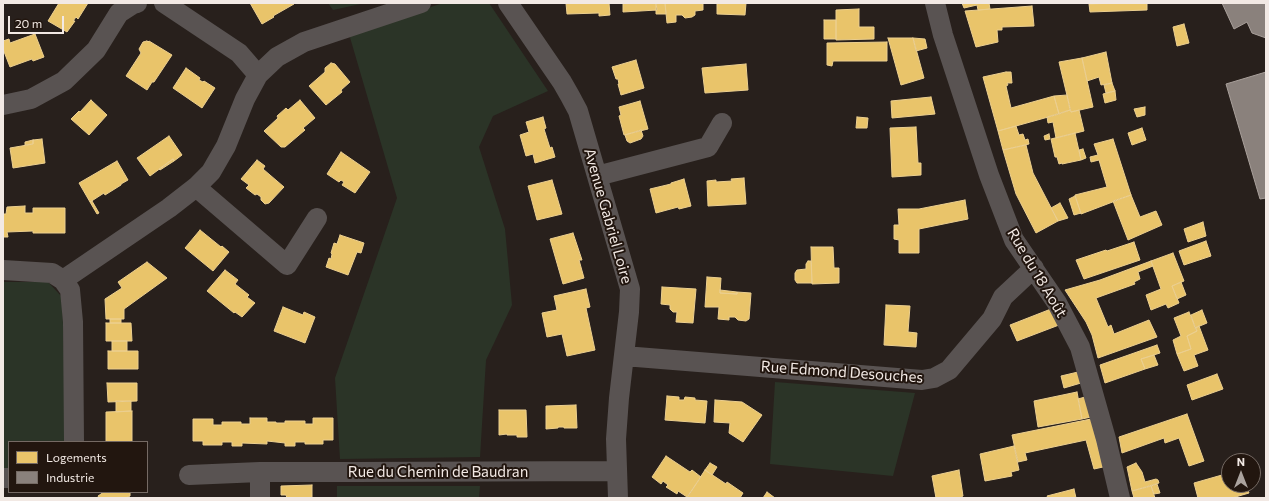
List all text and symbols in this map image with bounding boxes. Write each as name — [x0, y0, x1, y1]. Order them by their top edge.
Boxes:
scale bar — [10, 8, 66, 34]
text: 20 m — [15, 16, 42, 30]
street label: Avenue Gabriel Loire — [580, 146, 636, 286]
street label: Rue du 18 Août — [1003, 225, 1071, 321]
street label: Rue Edmond Desouches — [760, 357, 924, 387]
legend — [8, 441, 148, 493]
text: Logements — [46, 450, 107, 464]
north arrow — [1221, 453, 1261, 493]
text: N — [1237, 455, 1245, 468]
street label: Rue du Chemin de Baudran — [348, 463, 528, 481]
text: Industrie — [46, 470, 94, 484]

